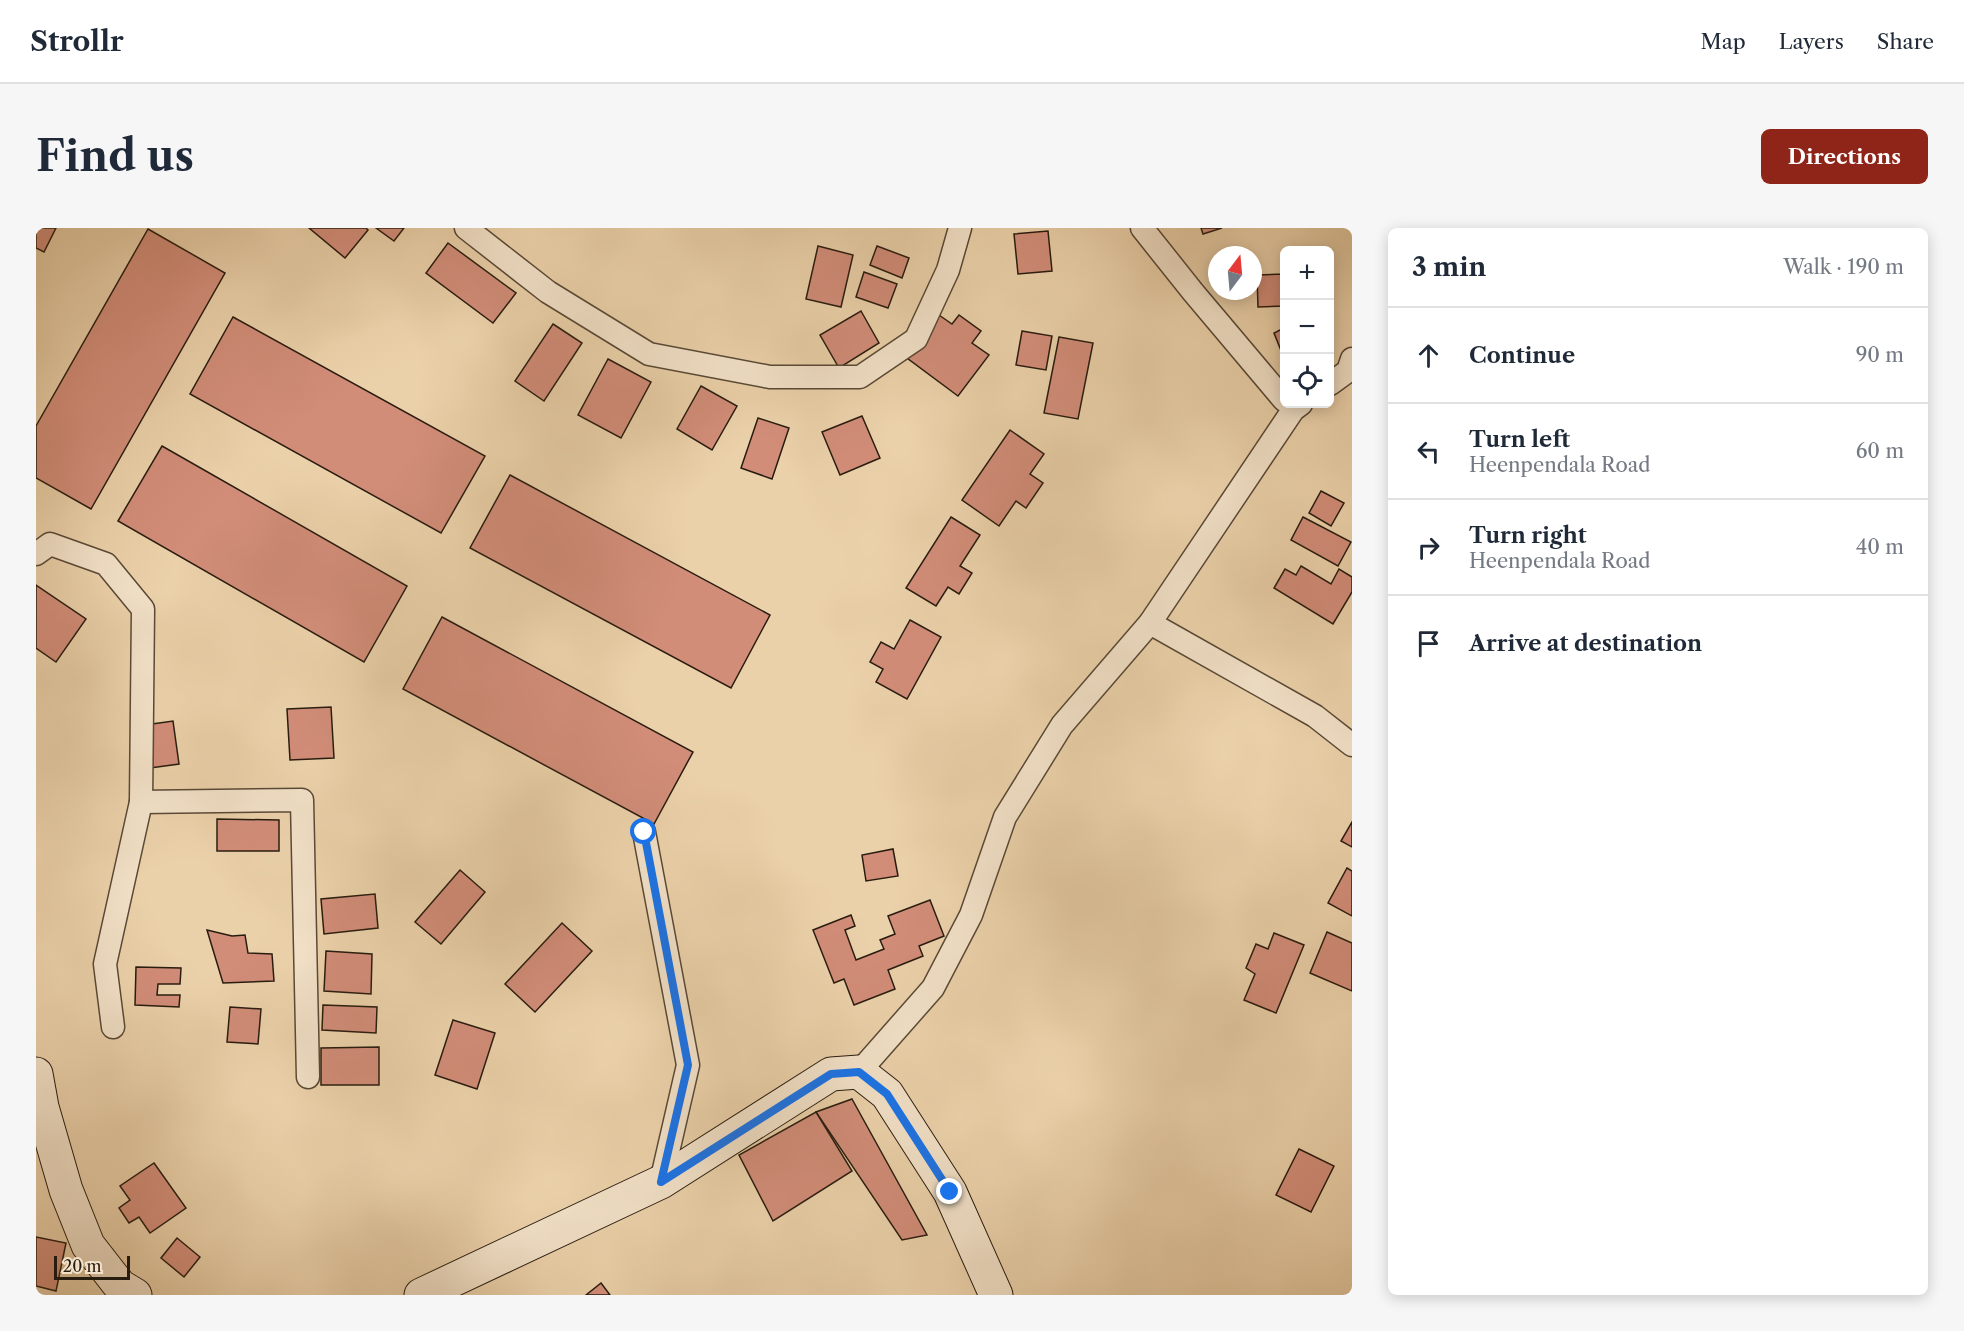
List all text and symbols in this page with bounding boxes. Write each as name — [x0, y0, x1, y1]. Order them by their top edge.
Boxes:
text: Strollr — [30, 24, 124, 58]
text: Map — [1701, 29, 1746, 54]
text: Layers — [1779, 29, 1844, 54]
text: Share — [1877, 29, 1934, 54]
button: Directions — [1761, 129, 1928, 184]
text: Find us — [36, 130, 194, 182]
north arrow — [1208, 246, 1262, 300]
map controls — [1280, 246, 1334, 408]
button: + — [1280, 246, 1334, 300]
text: 3 min — [1412, 251, 1486, 283]
text: Walk · 190 m — [1783, 255, 1904, 279]
button: − — [1280, 300, 1334, 354]
icon: ahead — [1412, 339, 1445, 372]
text: Continue — [1469, 342, 1575, 369]
text: 90 m — [1856, 343, 1904, 367]
button: locate — [1280, 354, 1334, 408]
text: Turn left — [1469, 426, 1570, 453]
icon: left — [1412, 435, 1445, 468]
text: 60 m — [1856, 439, 1904, 463]
text: Heenpendala Road — [1469, 453, 1650, 477]
text: Turn right — [1469, 522, 1587, 549]
icon: right — [1412, 531, 1445, 564]
text: 40 m — [1856, 535, 1904, 559]
text: Heenpendala Road — [1469, 549, 1650, 573]
icon: arrive — [1412, 627, 1445, 660]
text: Arrive at destination — [1469, 630, 1702, 657]
route start — [630, 818, 656, 844]
route end — [936, 1178, 962, 1204]
scale bar — [54, 1253, 130, 1280]
text: 20 m — [63, 1256, 102, 1276]

